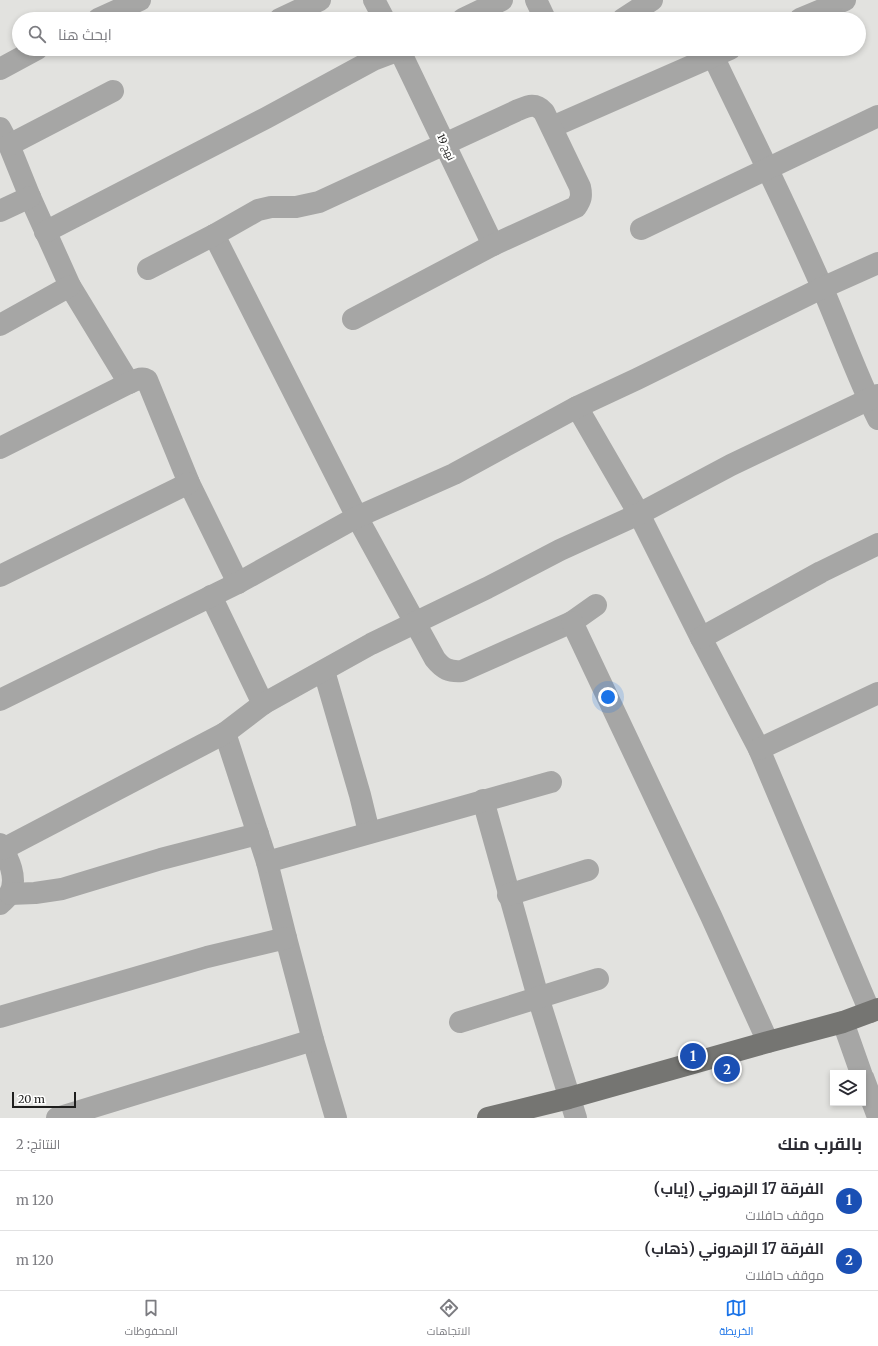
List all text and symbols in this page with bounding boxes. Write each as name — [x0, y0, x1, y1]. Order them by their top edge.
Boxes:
search box — [12, 12, 866, 56]
icon: search — [26, 23, 48, 45]
text: ابحث هنا — [58, 25, 112, 44]
street label: نهج 19 — [434, 132, 458, 162]
your location — [598, 687, 618, 707]
pin: 1 — [680, 1041, 706, 1071]
pin: 2 — [714, 1054, 740, 1084]
map controls — [830, 1070, 866, 1106]
button: layers — [830, 1070, 866, 1106]
scale bar — [12, 1090, 76, 1109]
text: 20 m — [18, 1092, 45, 1106]
text: بالقرب منك — [778, 1133, 862, 1155]
text: النتائج: 2 — [16, 1136, 60, 1153]
text: الفرقة 17 الزهروني (إياب) — [654, 1179, 824, 1198]
text: 120 m — [16, 1192, 54, 1209]
text: 1 — [846, 1192, 852, 1209]
text: موقف حافلات — [746, 1207, 824, 1224]
text: الفرقة 17 الزهروني (ذهاب) — [645, 1239, 824, 1258]
text: 120 m — [16, 1252, 54, 1269]
text: 2 — [845, 1252, 853, 1269]
text: موقف حافلات — [746, 1267, 824, 1284]
tab: المحفوظات — [124, 1297, 178, 1341]
tab: الاتجاهات — [427, 1297, 470, 1341]
tab: الخريطة — [719, 1297, 754, 1341]

